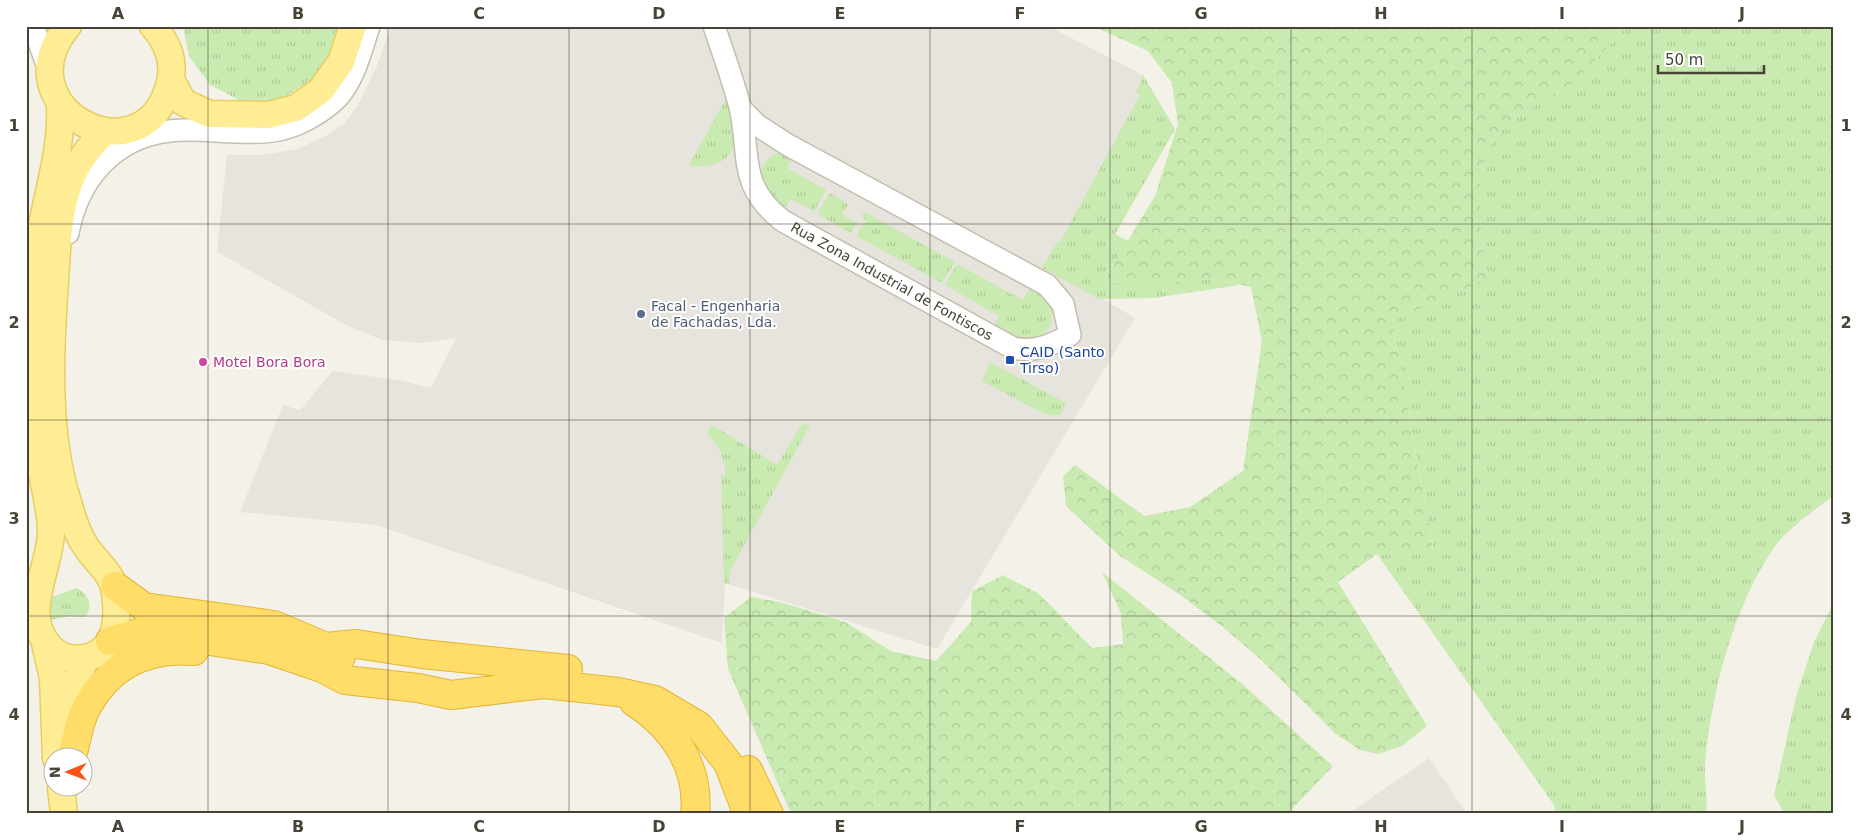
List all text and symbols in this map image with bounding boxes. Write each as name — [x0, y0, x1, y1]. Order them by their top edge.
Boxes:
text: A — [112, 4, 125, 23]
text: B — [292, 4, 304, 23]
text: C — [473, 4, 485, 23]
text: D — [652, 4, 666, 23]
text: E — [835, 4, 845, 23]
text: F — [1015, 4, 1025, 23]
text: G — [1194, 4, 1208, 23]
text: H — [1374, 4, 1388, 23]
text: I — [1559, 4, 1565, 23]
text: J — [1738, 4, 1745, 23]
scale bar — [1658, 42, 1764, 74]
text: 50 m — [1665, 51, 1703, 69]
text: 1 — [8, 116, 20, 135]
text: 1 — [1840, 116, 1852, 135]
street label: Rua Zona Industrial de Fontiscos — [788, 219, 996, 343]
place label: Facal - Engenharia de Fachadas, Lda. — [651, 298, 780, 330]
marker: Facal - Engenharia de Fachadas, Lda. — [635, 308, 647, 320]
text: 2 — [8, 313, 20, 332]
text: 2 — [1840, 313, 1852, 332]
place label: CAID (Santo Tirso) — [1019, 344, 1105, 376]
place label: Motel Bora Bora — [213, 354, 326, 370]
marker: CAID (Santo Tirso) — [1004, 354, 1016, 366]
marker: Motel Bora Bora — [197, 356, 209, 368]
text: 3 — [8, 509, 20, 528]
text: 3 — [1840, 509, 1852, 528]
text: 4 — [8, 705, 20, 724]
text: 4 — [1840, 705, 1852, 724]
north arrow — [42, 748, 92, 798]
text: N — [47, 766, 63, 778]
text: A — [112, 817, 125, 836]
text: B — [292, 817, 304, 836]
text: C — [473, 817, 485, 836]
text: D — [652, 817, 666, 836]
text: E — [835, 817, 845, 836]
text: F — [1015, 817, 1025, 836]
text: G — [1194, 817, 1208, 836]
text: H — [1374, 817, 1388, 836]
text: I — [1559, 817, 1565, 836]
text: J — [1738, 817, 1745, 836]

